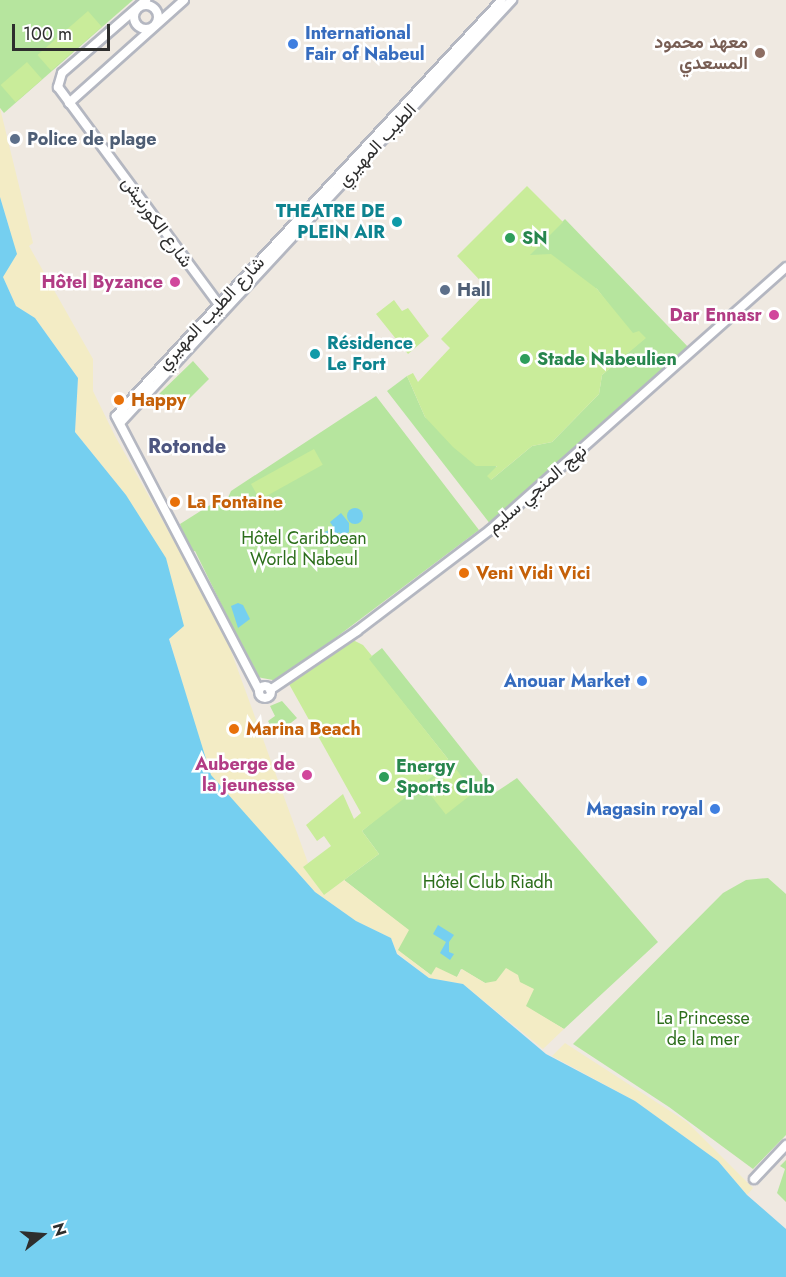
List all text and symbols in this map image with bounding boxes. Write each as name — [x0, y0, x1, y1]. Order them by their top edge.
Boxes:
scale bar — [15, 12, 112, 50]
text: 100 m — [23, 21, 72, 47]
place label: International Fair of Nabeul — [305, 23, 425, 66]
place label: معهد محمود المسعدي — [654, 32, 748, 74]
marker: International Fair of Nabeul — [286, 37, 300, 51]
marker: معهد محمود المسعدي — [753, 46, 767, 60]
street label: الطيب المهيري — [333, 99, 421, 191]
place label: Police de plage — [27, 128, 157, 150]
marker: Police de plage — [8, 132, 22, 146]
street label: شارع الكورنيش — [117, 172, 197, 272]
place label: THEATRE DE PLEIN AIR — [276, 201, 385, 244]
marker: THEATRE DE PLEIN AIR — [390, 215, 404, 229]
place label: SN — [522, 227, 548, 249]
marker: SN — [503, 231, 517, 245]
street label: شارع الطيب المهيري — [153, 252, 269, 374]
place label: Hôtel Byzance — [41, 271, 163, 293]
marker: Hôtel Byzance — [168, 275, 182, 289]
place label: Hall — [457, 279, 491, 301]
marker: Hall — [438, 283, 452, 297]
place label: Dar Ennasr — [669, 304, 762, 326]
marker: Dar Ennasr — [767, 308, 781, 322]
place label: Résidence Le Fort — [327, 333, 413, 376]
marker: Résidence Le Fort — [308, 347, 322, 361]
place label: Stade Nabeulien — [537, 348, 677, 370]
marker: Stade Nabeulien — [518, 352, 532, 366]
place label: Happy — [131, 389, 186, 411]
marker: Happy — [112, 393, 126, 407]
district label: Rotonde — [148, 434, 226, 458]
street label: نهج المنجي سليم — [483, 440, 591, 538]
place label: La Fontaine — [187, 491, 283, 513]
marker: La Fontaine — [168, 495, 182, 509]
park label: Hôtel Caribbean World Nabeul — [241, 528, 367, 570]
place label: Veni Vidi Vici — [476, 562, 591, 584]
marker: Veni Vidi Vici — [457, 566, 471, 580]
place label: Anouar Market — [504, 670, 630, 692]
marker: Anouar Market — [635, 674, 649, 688]
place label: Marina Beach — [246, 718, 361, 740]
marker: Marina Beach — [227, 722, 241, 736]
place label: Auberge de la jeunesse — [195, 754, 295, 796]
place label: Energy Sports Club — [396, 756, 495, 798]
marker: Auberge de la jeunesse — [300, 768, 314, 782]
marker: Energy Sports Club — [377, 770, 391, 784]
place label: Magasin royal — [586, 798, 703, 820]
marker: Magasin royal — [708, 802, 722, 816]
park label: Hôtel Club Riadh — [423, 871, 553, 893]
park label: La Princesse de la mer — [656, 1008, 750, 1050]
north arrow — [12, 1205, 72, 1265]
text: N — [47, 1220, 73, 1239]

